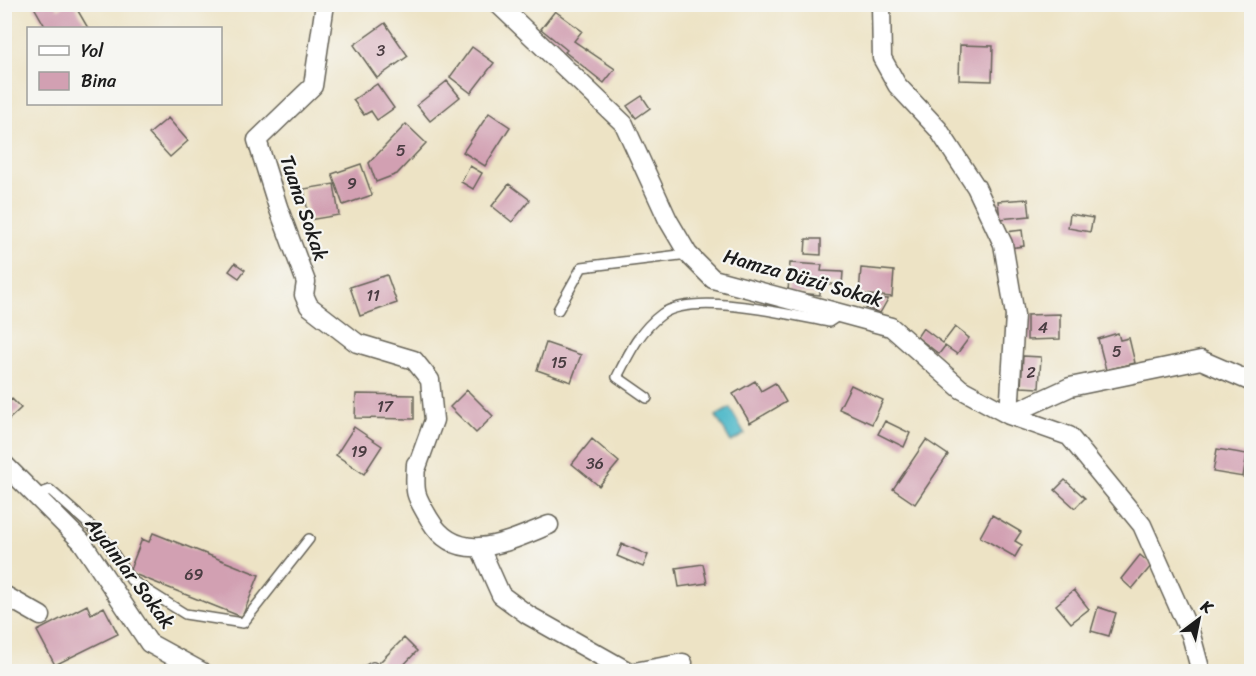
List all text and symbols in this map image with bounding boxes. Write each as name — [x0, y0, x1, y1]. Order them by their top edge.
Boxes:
legend — [27, 27, 222, 105]
text: Yol — [81, 35, 104, 67]
house number: 3 — [377, 36, 386, 65]
text: Bina — [81, 65, 117, 97]
house number: 5 — [396, 136, 406, 165]
street label: Tuana Sokak — [270, 150, 338, 266]
house number: 9 — [347, 169, 357, 198]
street label: Hamza Düzü Sokak — [719, 239, 887, 318]
house number: 11 — [366, 281, 380, 310]
house number: 4 — [1038, 313, 1048, 342]
house number: 5 — [1112, 337, 1122, 366]
house number: 15 — [551, 348, 568, 377]
house number: 2 — [1026, 358, 1036, 387]
house number: 17 — [377, 392, 394, 421]
house number: 19 — [351, 437, 368, 466]
house number: 36 — [586, 449, 604, 478]
street label: Aydınlar Sokak — [75, 508, 184, 637]
house number: 69 — [185, 560, 204, 589]
north arrow — [1169, 589, 1229, 649]
text: K — [1194, 591, 1220, 622]

